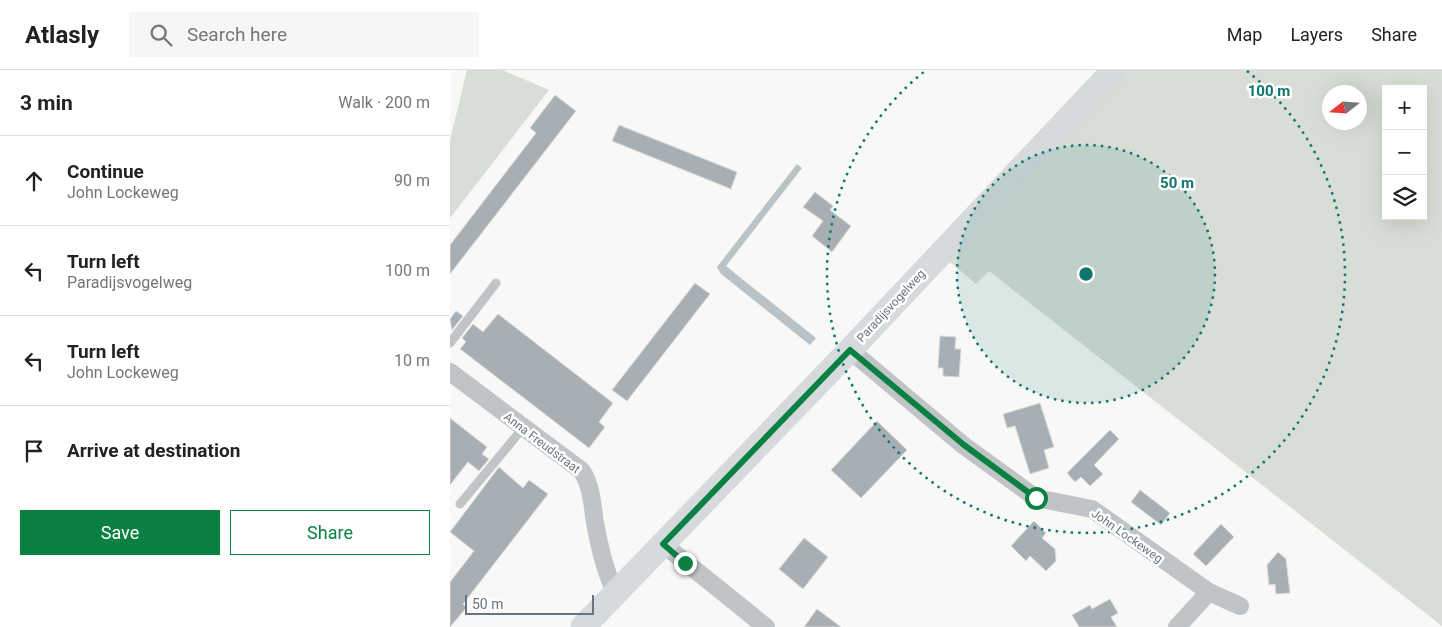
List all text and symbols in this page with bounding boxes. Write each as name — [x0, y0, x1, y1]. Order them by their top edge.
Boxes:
search box — [129, 12, 479, 57]
text: Atlasly — [25, 21, 99, 49]
icon: search — [147, 21, 175, 49]
text: Search here — [187, 23, 287, 46]
text: Map — [1227, 24, 1262, 45]
text: Layers — [1290, 24, 1343, 45]
text: Share — [1371, 24, 1417, 45]
text: 100 m — [1248, 82, 1290, 100]
north arrow — [1322, 85, 1367, 130]
map controls — [1382, 85, 1427, 220]
button: + — [1382, 85, 1427, 130]
text: 3 min — [20, 91, 73, 115]
text: Walk · 200 m — [338, 93, 430, 112]
button: − — [1382, 130, 1427, 175]
text: Continue — [67, 160, 144, 183]
icon: ahead — [20, 167, 48, 195]
text: 90 m — [394, 171, 430, 190]
text: 50 m — [1160, 174, 1194, 192]
button: layers — [1382, 175, 1427, 220]
text: John Lockeweg — [67, 183, 179, 202]
text: Turn left — [67, 250, 140, 273]
icon: left — [20, 257, 48, 285]
text: 100 m — [385, 261, 430, 280]
centre of rings — [1077, 265, 1095, 283]
street label: Paradijsvogelweg — [854, 267, 928, 345]
text: Paradijsvogelweg — [67, 273, 192, 292]
text: Turn left — [67, 340, 140, 363]
icon: left — [20, 347, 48, 375]
text: 10 m — [394, 351, 430, 370]
text: John Lockeweg — [67, 363, 179, 382]
street label: Anna Freudstraat — [501, 410, 583, 476]
icon: arrive — [20, 437, 48, 465]
text: Arrive at destination — [67, 439, 240, 462]
route start — [1025, 487, 1048, 510]
street label: John Lockeweg — [1089, 506, 1165, 566]
button: Save — [20, 510, 220, 555]
button: Share — [230, 510, 430, 555]
route end — [674, 552, 697, 575]
scale bar — [465, 592, 594, 615]
text: 50 m — [472, 596, 504, 612]

